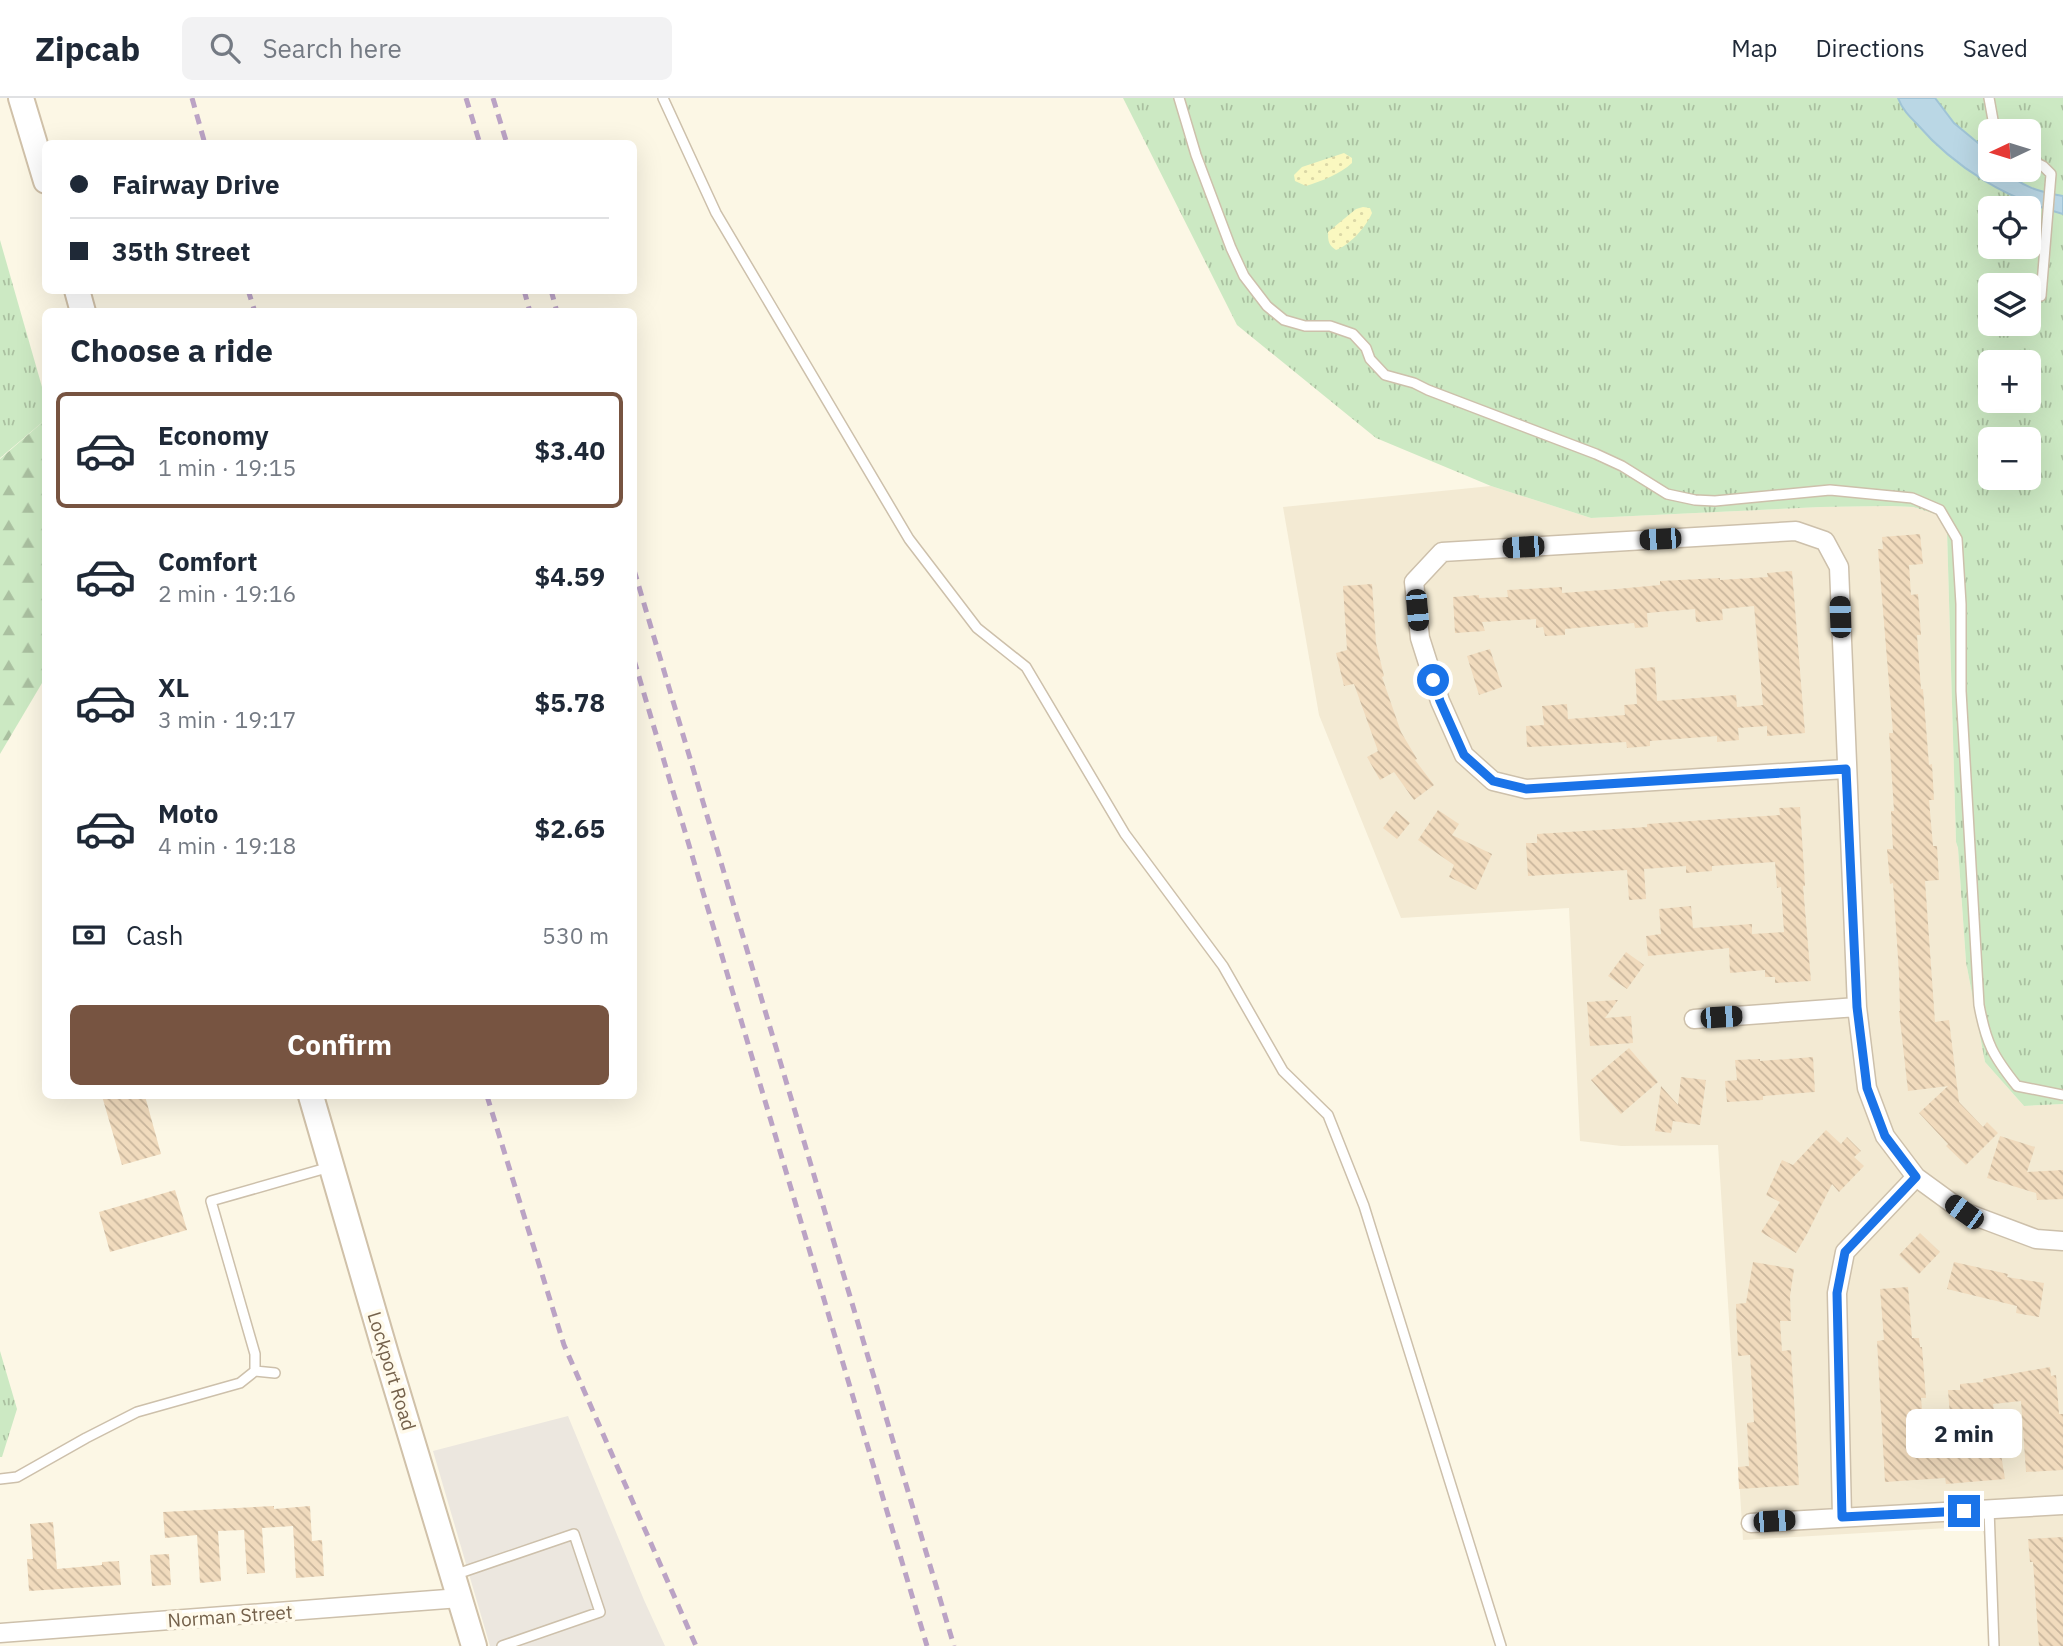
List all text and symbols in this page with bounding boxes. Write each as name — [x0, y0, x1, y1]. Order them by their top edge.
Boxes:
search box — [182, 17, 672, 80]
text: Zipcab — [35, 27, 140, 70]
icon: search — [206, 29, 244, 67]
text: Search here — [262, 31, 402, 65]
text: Map — [1731, 32, 1777, 64]
text: Directions — [1815, 32, 1925, 64]
text: Saved — [1963, 32, 2028, 64]
north arrow — [1978, 119, 2040, 182]
map controls — [1978, 119, 2041, 490]
text: Fairway Drive — [112, 167, 280, 201]
button: locate — [1978, 196, 2041, 259]
text: 35th Street — [112, 234, 250, 268]
button: layers — [1978, 273, 2041, 336]
text: Choose a ride — [70, 329, 273, 371]
button: + — [1978, 350, 2041, 413]
text: Economy — [158, 418, 269, 452]
icon: car — [74, 419, 137, 482]
button: − — [1978, 427, 2041, 490]
text: $3.40 — [535, 433, 605, 467]
text: 1 min · 19:15 — [158, 452, 296, 482]
car — [1639, 527, 1682, 551]
car — [1502, 535, 1545, 559]
text: Comfort — [158, 544, 257, 578]
icon: car — [74, 545, 137, 608]
text: $4.59 — [535, 559, 605, 593]
text: 2 min · 19:16 — [158, 578, 296, 608]
car — [1405, 588, 1430, 632]
car — [1829, 596, 1852, 638]
route start — [1417, 664, 1449, 696]
text: XL — [158, 670, 189, 704]
icon: car — [74, 671, 137, 734]
text: $5.78 — [535, 685, 605, 719]
text: 3 min · 19:17 — [158, 704, 296, 734]
text: Moto — [158, 796, 218, 830]
icon: car — [74, 797, 137, 860]
text: $2.65 — [535, 811, 605, 845]
text: 4 min · 19:18 — [158, 830, 296, 860]
icon: cash — [70, 916, 108, 954]
text: Cash — [126, 918, 183, 952]
text: 530 m — [542, 920, 609, 950]
button: Confirm — [70, 1005, 609, 1085]
car — [1700, 1005, 1743, 1029]
car — [1941, 1191, 1988, 1233]
street label: Lockport Road — [363, 1309, 421, 1433]
callout: 2 min — [1906, 1410, 2022, 1458]
text: 2 min — [1934, 1418, 1994, 1448]
route end — [1948, 1495, 1980, 1527]
car — [1753, 1509, 1796, 1533]
street label: Norman Street — [167, 1600, 293, 1632]

